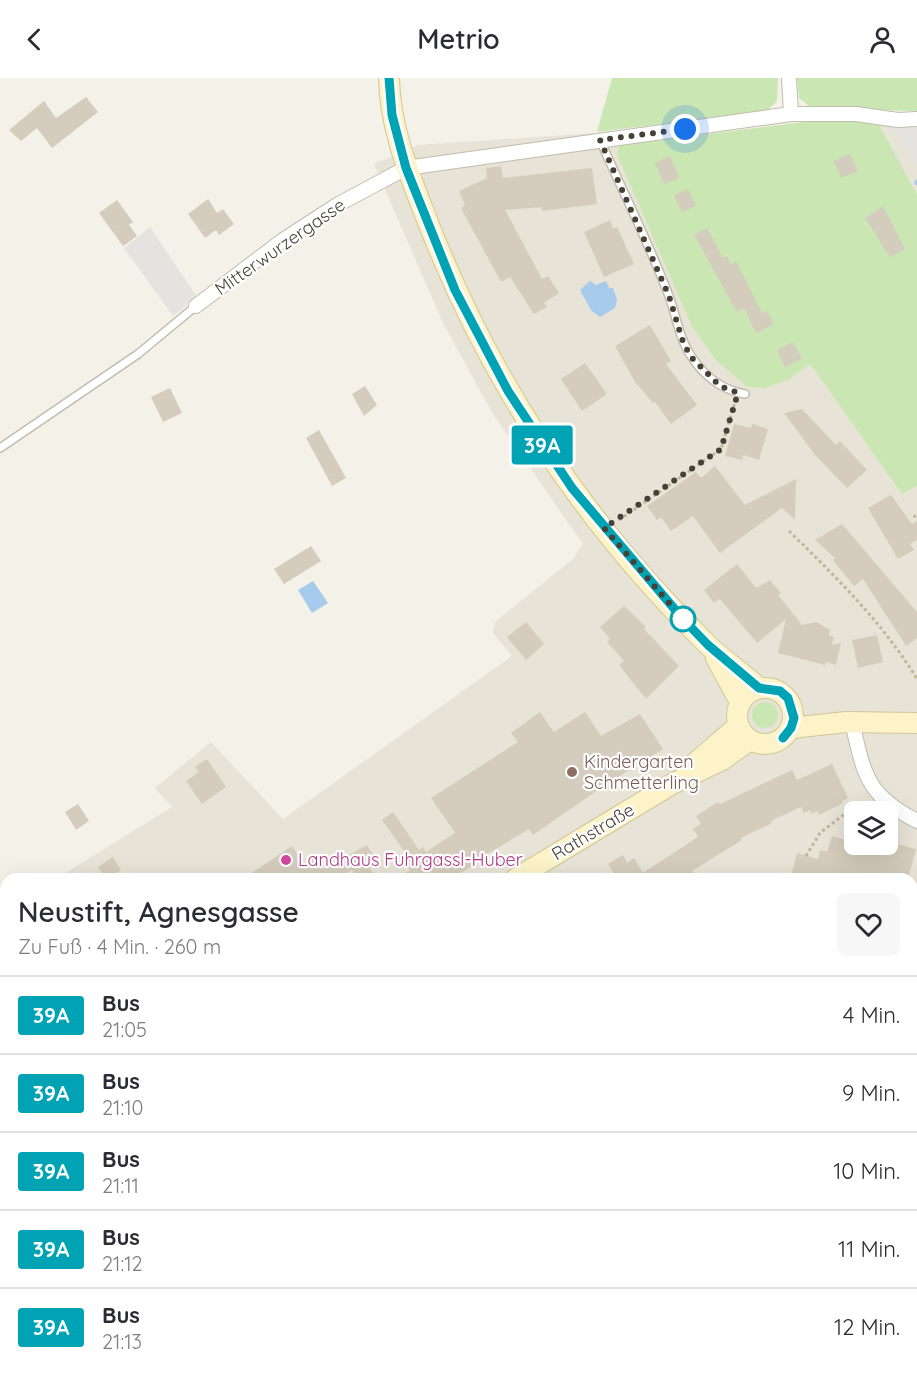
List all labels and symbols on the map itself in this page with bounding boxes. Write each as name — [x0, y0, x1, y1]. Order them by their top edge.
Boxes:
your location — [670, 114, 700, 144]
street label: Mitterwurzergasse — [210, 193, 349, 300]
line badge: 39A — [508, 426, 576, 464]
unlabelled marker — [670, 606, 696, 632]
place label: Kindergarten Schmetterling — [584, 750, 699, 794]
marker: Kindergarten Schmetterling — [565, 765, 579, 779]
street label: Rathstraße — [547, 798, 638, 865]
place label: Landhaus Fuhrgassl-Huber — [298, 848, 523, 871]
marker: Landhaus Fuhrgassl-Huber — [279, 853, 293, 867]

